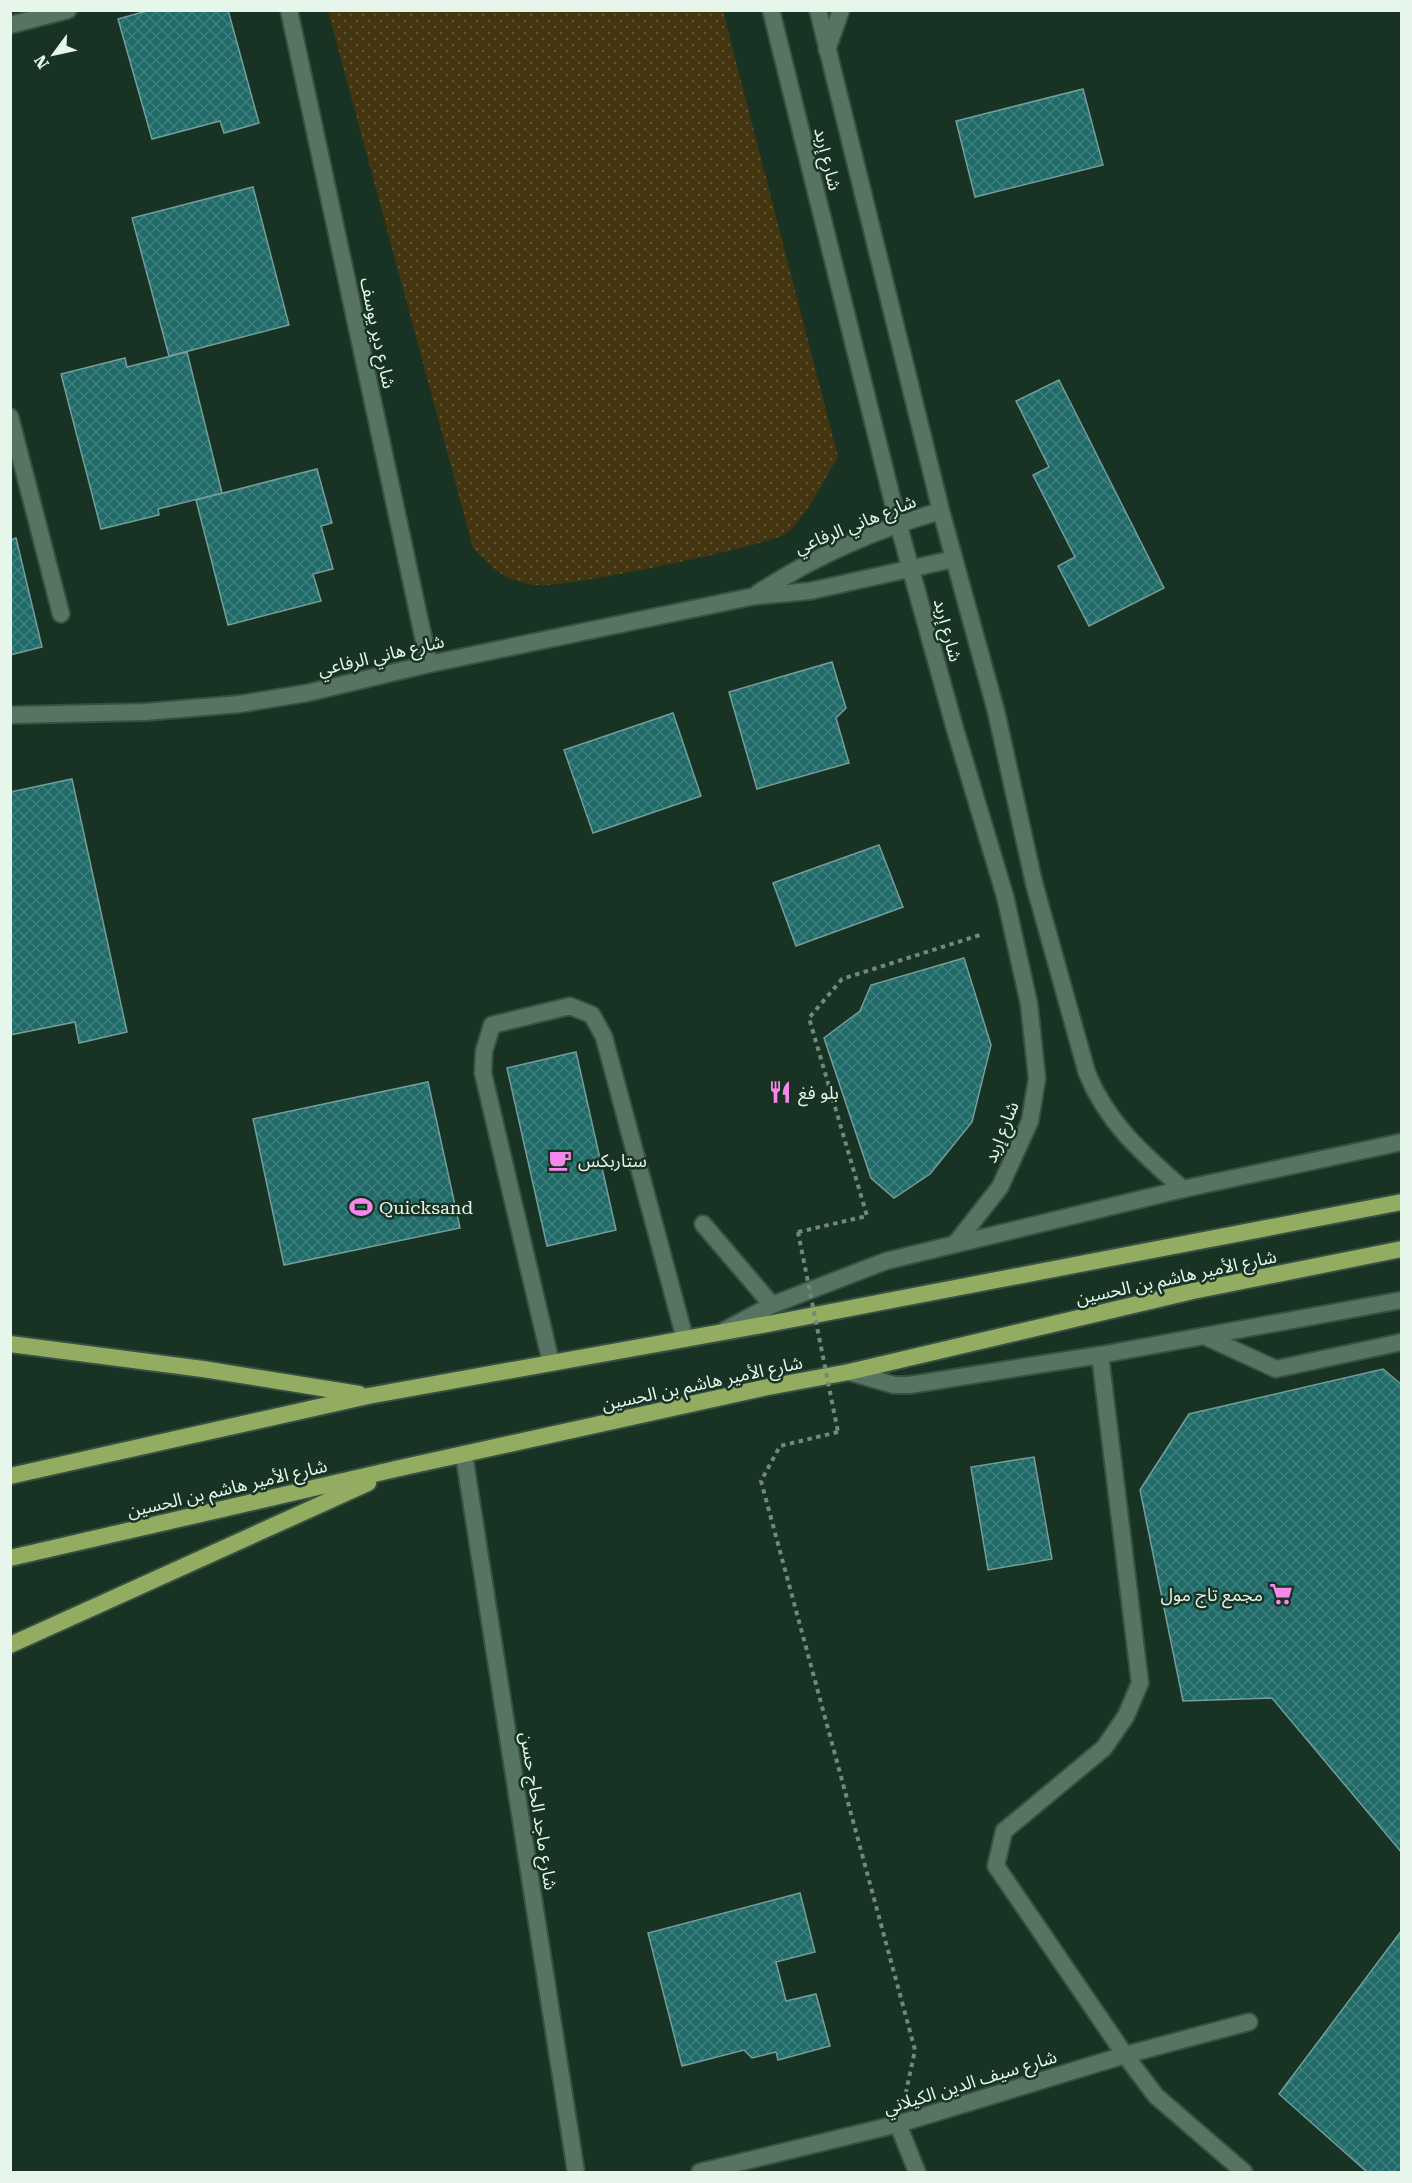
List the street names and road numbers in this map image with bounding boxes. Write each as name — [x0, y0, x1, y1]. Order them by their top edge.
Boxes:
street label: شارع إربد — [806, 125, 846, 194]
street label: شارع دير يوسف — [352, 276, 400, 391]
street label: شارع هاني الرفاعي — [791, 490, 920, 562]
street label: شارع إربد — [926, 596, 966, 665]
street label: شارع هاني الرفاعي — [316, 630, 447, 684]
street label: شارع إربد — [979, 1098, 1026, 1167]
street label: شارع الأمير هاشم بن الحسين — [1074, 1245, 1279, 1312]
street label: شارع الأمير هاشم بن الحسين — [600, 1351, 805, 1418]
street label: شارع الأمير هاشم بن الحسين — [125, 1455, 330, 1525]
street label: شارع ماجد الحاج حسن — [512, 1730, 562, 1892]
street label: شارع سيف الدين الكيلاني — [881, 2046, 1060, 2122]

